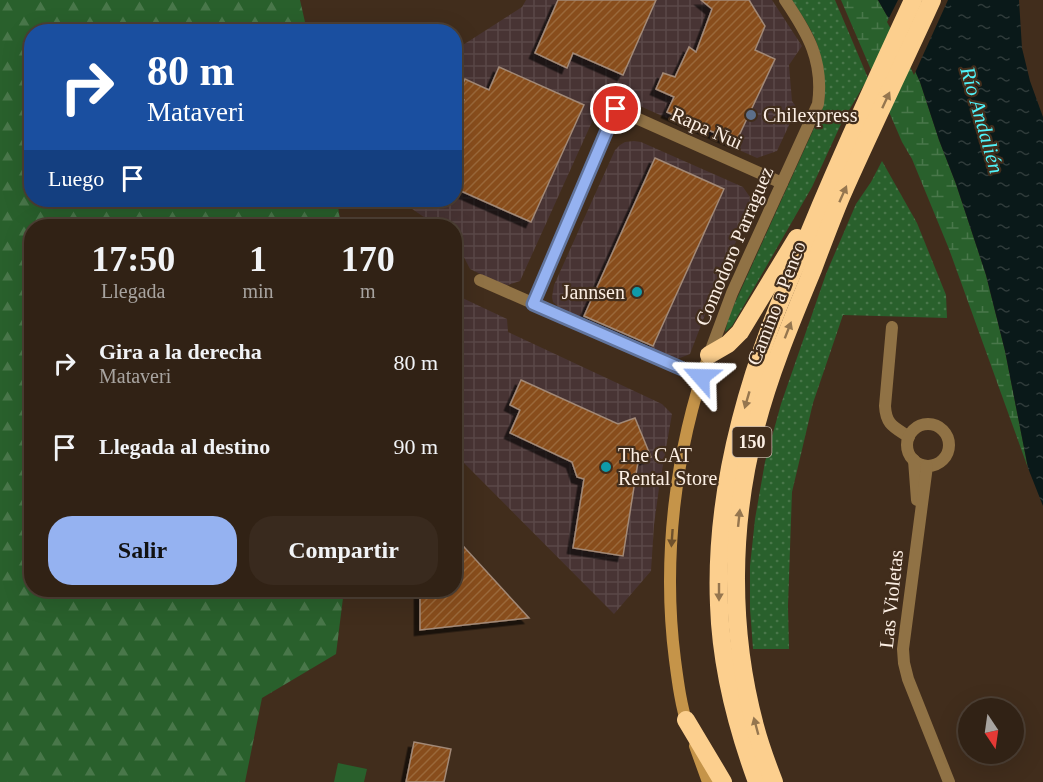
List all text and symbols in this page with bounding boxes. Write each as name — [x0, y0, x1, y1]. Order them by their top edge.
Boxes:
icon: right — [48, 48, 126, 126]
text: 80 m — [147, 48, 235, 94]
water label: Río Andalién — [955, 63, 1009, 176]
pin — [590, 83, 641, 134]
one-way arrow — [882, 91, 891, 108]
icon: arrive — [599, 92, 632, 125]
text: Mataveri — [147, 97, 244, 127]
street label: Rapa Nui — [667, 102, 747, 155]
place label: Chilexpress — [763, 104, 858, 127]
marker: Chilexpress — [744, 108, 758, 122]
icon: arrive — [116, 162, 149, 195]
street label: Comodoro Parraguez — [691, 163, 778, 329]
text: Luego — [48, 166, 104, 191]
one-way arrow — [838, 185, 847, 202]
street label: Camino a Penco — [742, 238, 810, 368]
text: 17:50 — [91, 239, 175, 279]
text: 1 — [249, 239, 267, 279]
text: 170 — [341, 239, 395, 279]
text: Llegada — [101, 280, 165, 302]
text: min — [242, 280, 274, 302]
text: m — [360, 280, 376, 302]
place label: Jannsen — [562, 281, 625, 303]
marker: Jannsen — [630, 285, 644, 299]
one-way arrow — [784, 321, 794, 339]
text: Gira a la derecha — [99, 339, 262, 364]
position arrow — [669, 345, 733, 409]
icon: right — [48, 347, 81, 380]
text: 80 m — [393, 350, 438, 375]
text: Mataveri — [99, 365, 171, 387]
one-way arrow — [742, 391, 751, 409]
road number: 150 — [732, 427, 771, 457]
icon: arrive — [48, 431, 81, 464]
text: Llegada al destino — [99, 434, 270, 459]
text: 90 m — [393, 434, 438, 459]
place label: The CAT Rental Store — [618, 444, 718, 489]
marker: The CAT Rental Store — [599, 460, 613, 474]
one-way arrow — [735, 508, 744, 527]
button: Salir — [48, 516, 237, 585]
button: Compartir — [249, 516, 438, 585]
one-way arrow — [667, 528, 677, 547]
street label: Las Violetas — [875, 548, 907, 649]
one-way arrow — [714, 582, 724, 601]
north arrow — [958, 698, 1024, 764]
map controls — [958, 698, 1024, 764]
one-way arrow — [750, 717, 760, 736]

